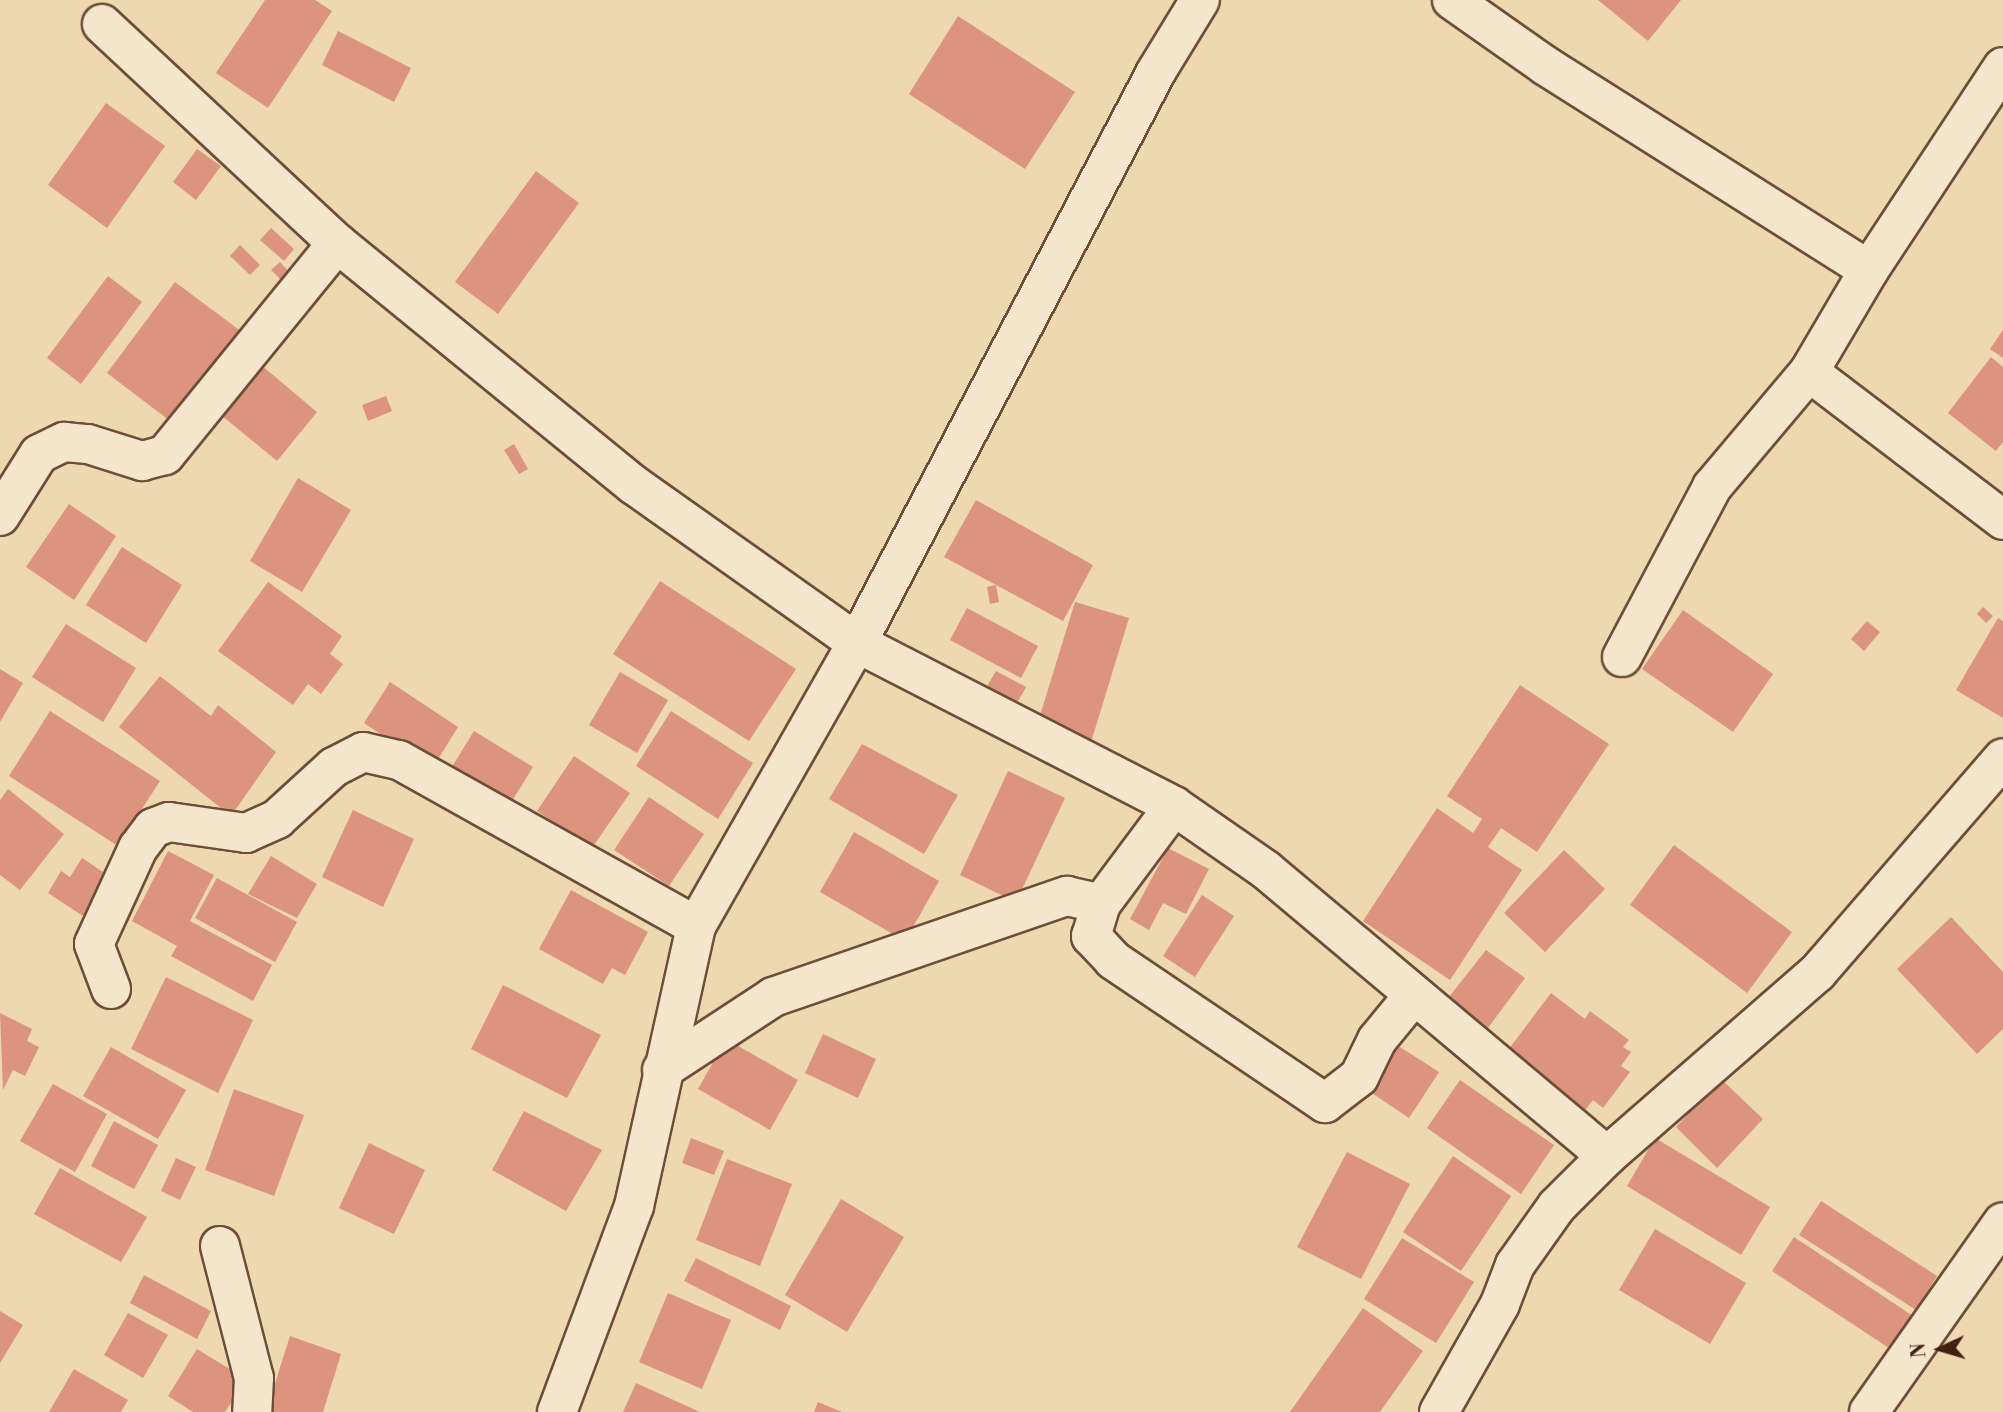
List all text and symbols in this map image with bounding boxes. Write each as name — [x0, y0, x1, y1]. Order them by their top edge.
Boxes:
north arrow — [1905, 1314, 1975, 1384]
text: N — [1907, 1342, 1932, 1359]

